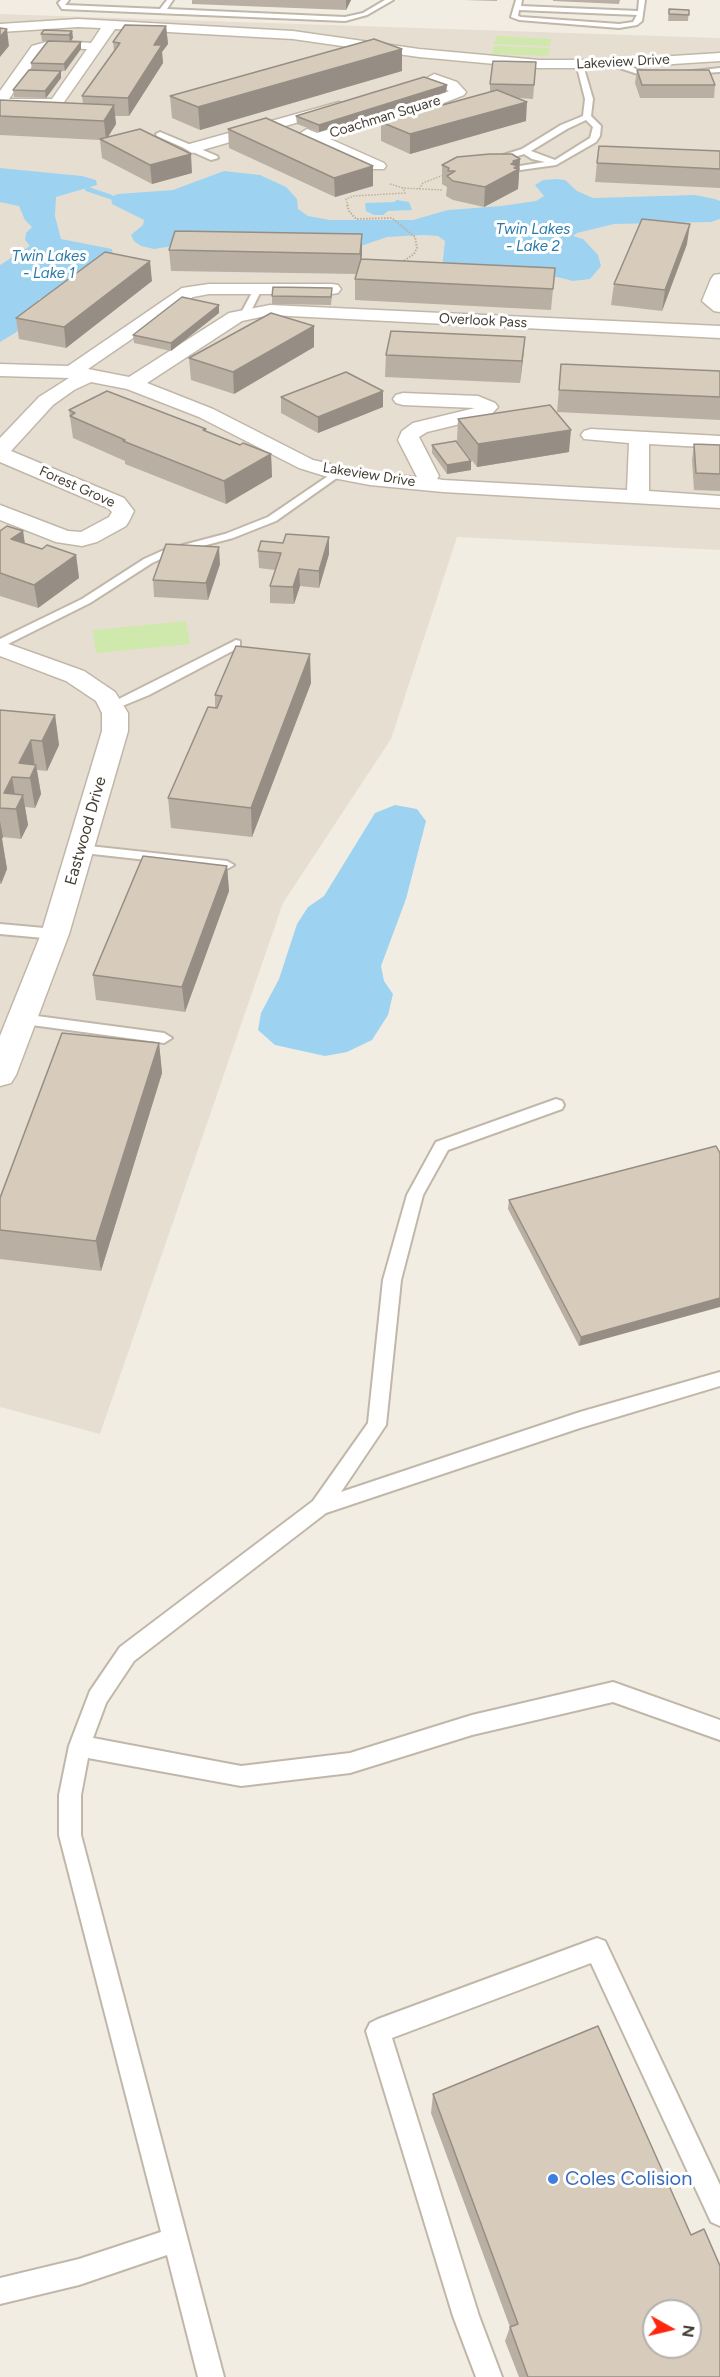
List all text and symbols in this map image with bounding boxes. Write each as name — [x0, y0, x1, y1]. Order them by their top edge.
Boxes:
street label: Lakeview Drive — [576, 51, 670, 73]
street label: Coachman Square — [328, 92, 442, 142]
water label: Twin Lakes - Lake 2 — [496, 221, 570, 256]
water label: Twin Lakes - Lake 1 — [12, 248, 86, 283]
street label: Overlook Pass — [439, 310, 527, 332]
street label: Lakeview Drive — [322, 459, 416, 491]
street label: Forest Grove — [36, 463, 118, 511]
street label: Eastwood Drive — [61, 774, 111, 888]
place label: Coles Colision — [565, 2167, 692, 2191]
marker: Coles Colision — [546, 2172, 560, 2186]
north arrow — [642, 2299, 702, 2359]
text: N — [678, 2324, 699, 2339]

